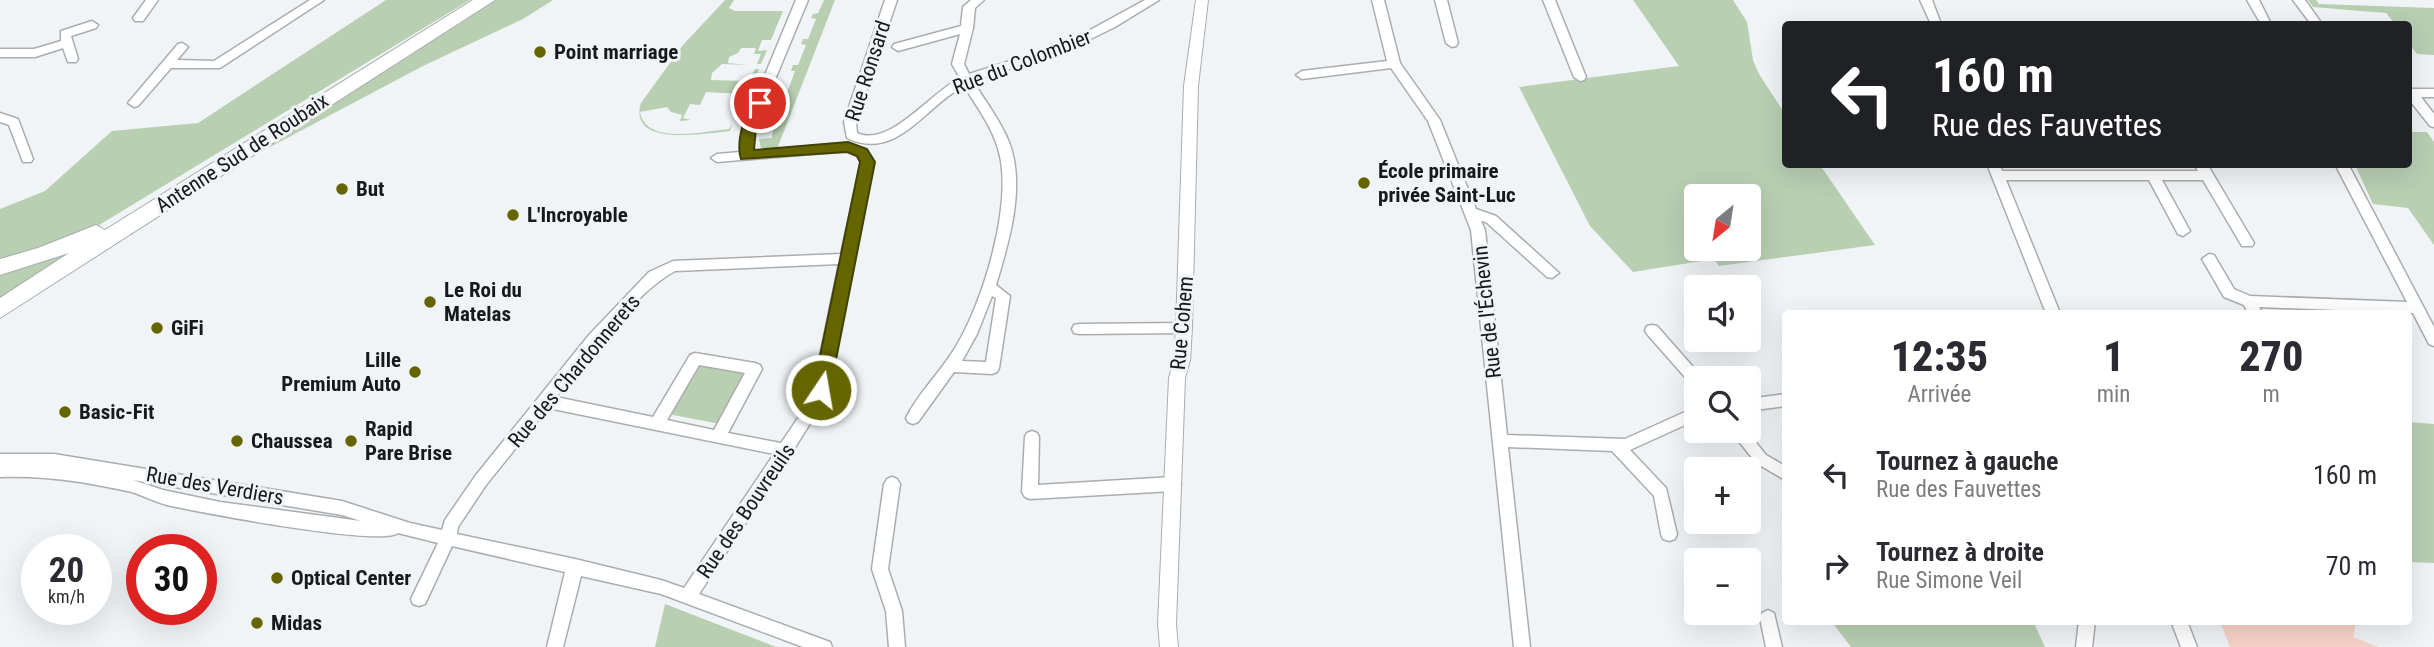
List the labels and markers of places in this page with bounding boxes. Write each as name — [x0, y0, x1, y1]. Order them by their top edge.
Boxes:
place label: Point marriage — [554, 40, 678, 64]
marker: Point marriage — [532, 44, 548, 60]
pin — [730, 73, 790, 133]
place label: École primaire privée Saint-Luc — [1378, 159, 1516, 207]
marker: École primaire privée Saint-Luc — [1356, 175, 1372, 191]
place label: But — [356, 177, 385, 201]
marker: But — [334, 181, 350, 197]
place label: L'Incroyable — [527, 203, 628, 227]
marker: L'Incroyable — [505, 207, 521, 223]
place label: Le Roi du Matelas — [444, 278, 522, 326]
marker: Le Roi du Matelas — [422, 294, 438, 310]
place label: GiFi — [171, 316, 204, 340]
marker: GiFi — [149, 320, 165, 336]
place label: Lille Premium Auto — [281, 348, 401, 396]
marker: Lille Premium Auto — [407, 364, 423, 380]
place label: Basic-Fit — [79, 400, 154, 424]
marker: Basic-Fit — [57, 404, 73, 420]
place label: Rapid Pare Brise — [365, 417, 452, 465]
place label: Chaussea — [251, 429, 333, 453]
marker: Chaussea — [229, 433, 245, 449]
marker: Rapid Pare Brise — [343, 433, 359, 449]
place label: Optical Center — [291, 566, 411, 590]
marker: Optical Center — [269, 570, 285, 586]
place label: Midas — [271, 611, 322, 635]
marker: Midas — [249, 615, 265, 631]

